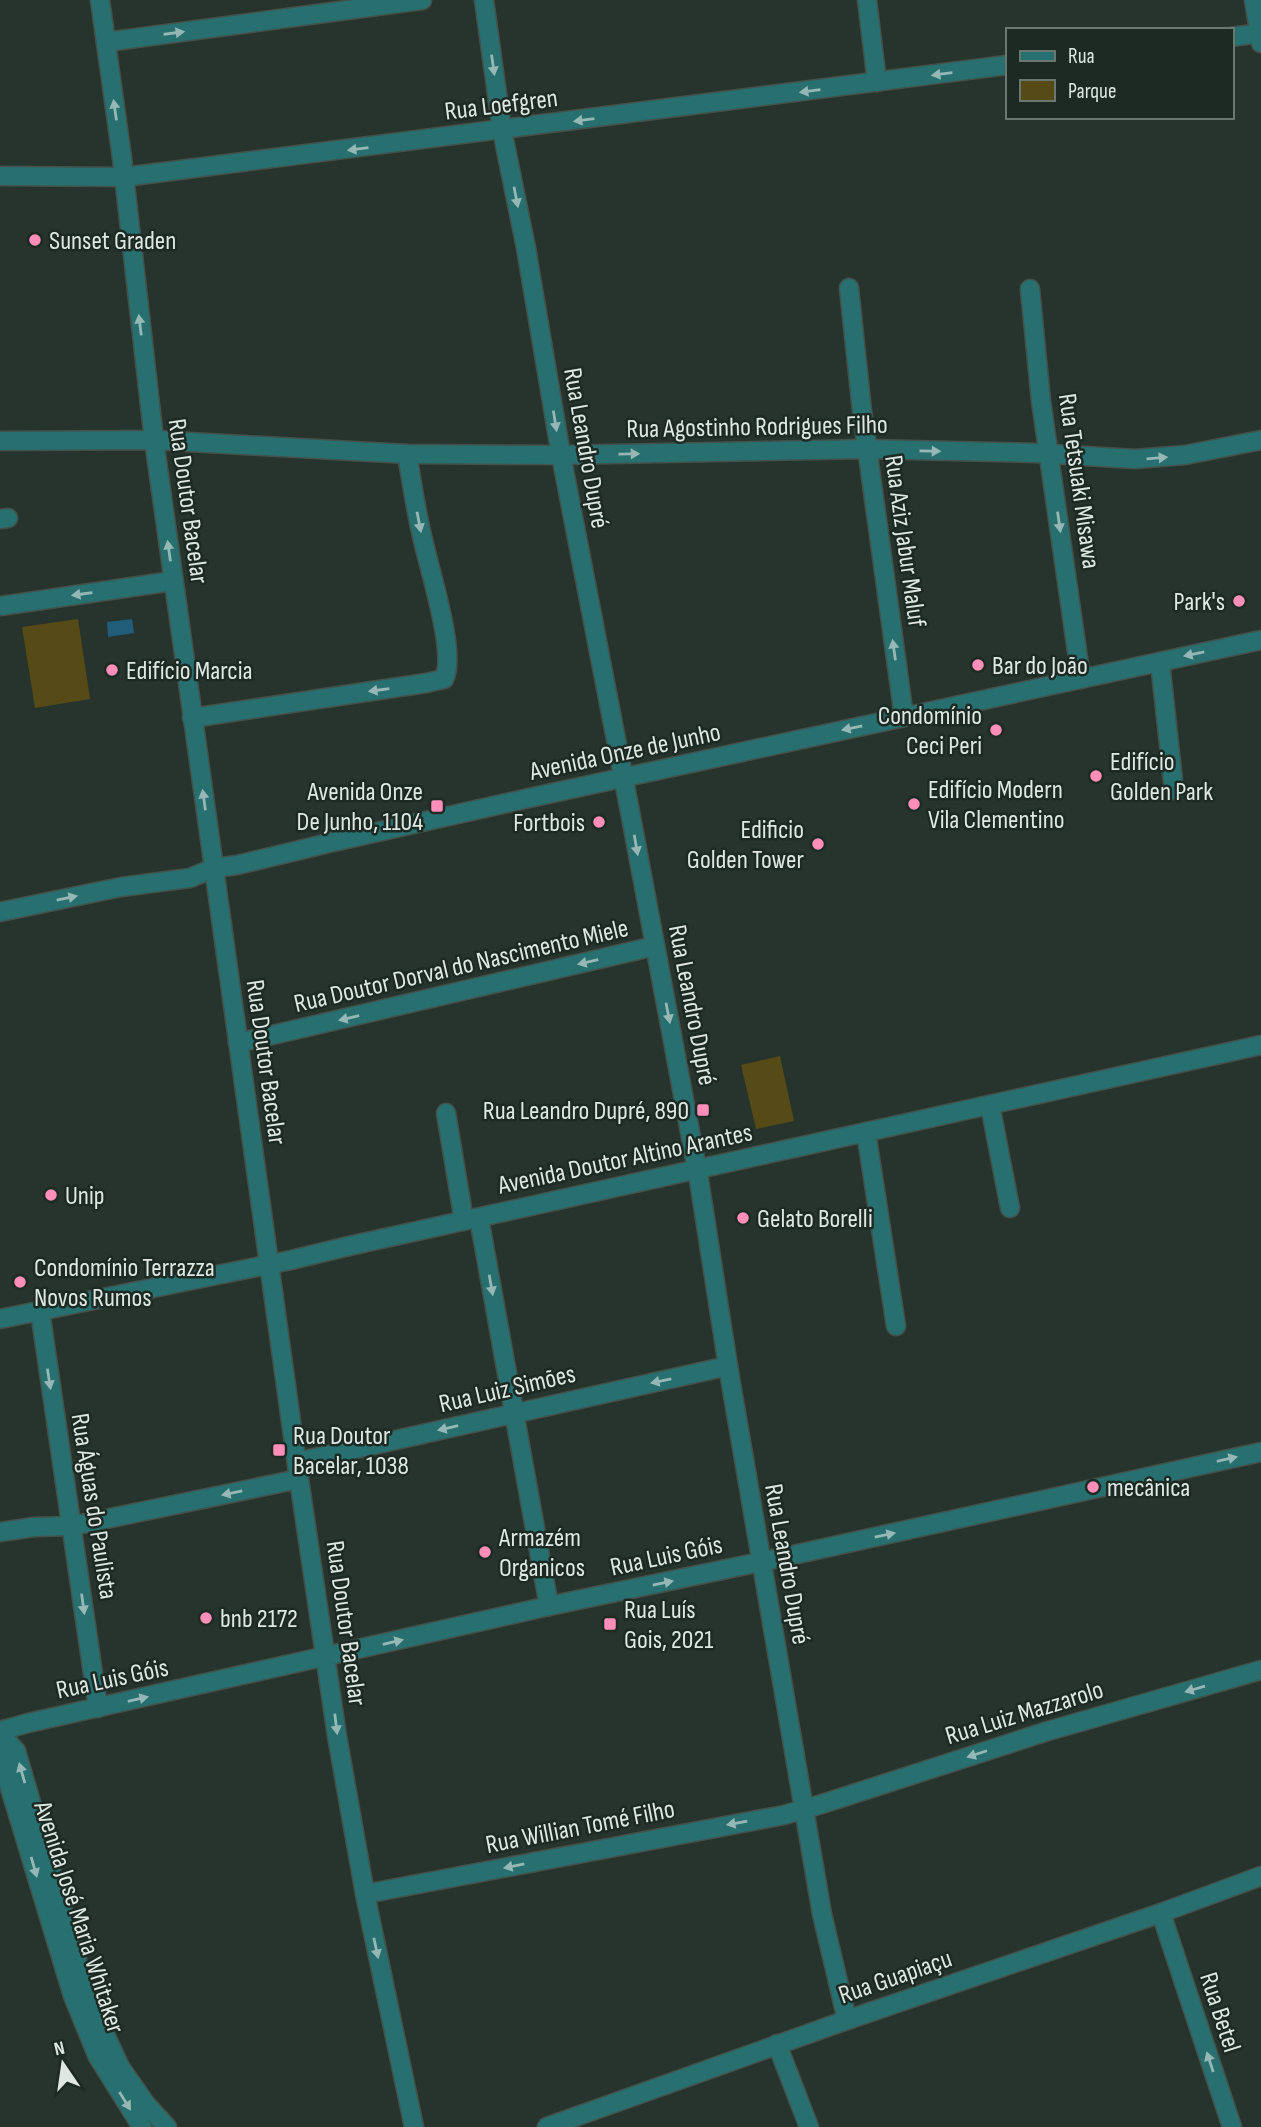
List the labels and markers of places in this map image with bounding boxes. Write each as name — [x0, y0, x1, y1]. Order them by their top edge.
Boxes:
place label: Sunset Graden — [49, 226, 176, 257]
marker: Sunset Graden — [27, 232, 43, 248]
place label: Park's — [1174, 587, 1225, 618]
marker: Park's — [1231, 593, 1247, 609]
place label: Bar do João — [992, 651, 1088, 682]
place label: Edifício Marcia — [126, 656, 253, 687]
marker: Bar do João — [970, 657, 986, 673]
marker: Edifício Marcia — [104, 662, 120, 678]
place label: Condomínio Ceci Peri — [878, 701, 982, 762]
marker: Condomínio Ceci Peri — [988, 722, 1004, 738]
place label: Edifício Golden Park — [1110, 747, 1213, 808]
marker: Edifício Golden Park — [1088, 768, 1104, 784]
place label: Edifício Modern Vila Clementino — [928, 775, 1065, 836]
place label: Avenida Onze De Junho, 1104 — [297, 777, 423, 838]
marker: Edifício Modern Vila Clementino — [906, 796, 922, 812]
marker: Avenida Onze De Junho, 1104 — [429, 798, 445, 814]
place label: Fortbois — [513, 808, 585, 839]
marker: Fortbois — [591, 814, 607, 830]
place label: Edificio Golden Tower — [687, 815, 805, 876]
marker: Edificio Golden Tower — [810, 836, 826, 852]
place label: Rua Leandro Dupré, 890 — [483, 1096, 689, 1127]
marker: Rua Leandro Dupré, 890 — [695, 1102, 711, 1118]
place label: Unip — [65, 1181, 105, 1212]
marker: Unip — [43, 1187, 59, 1203]
place label: Gelato Borelli — [757, 1204, 873, 1235]
marker: Gelato Borelli — [735, 1210, 751, 1226]
place label: Condomínio Terrazza Novos Rumos — [34, 1253, 215, 1314]
marker: Condomínio Terrazza Novos Rumos — [12, 1274, 28, 1290]
place label: Rua Doutor Bacelar, 1038 — [293, 1421, 409, 1482]
marker: Rua Doutor Bacelar, 1038 — [271, 1442, 287, 1458]
place label: mecânica — [1107, 1473, 1190, 1504]
marker: mecânica — [1085, 1479, 1101, 1495]
place label: Armazém Organicos — [498, 1523, 585, 1584]
marker: Armazém Organicos — [477, 1544, 493, 1560]
place label: Rua Luís Gois, 2021 — [624, 1595, 713, 1656]
place label: bnb 2172 — [220, 1604, 298, 1635]
marker: bnb 2172 — [198, 1610, 214, 1626]
marker: Rua Luís Gois, 2021 — [602, 1616, 618, 1632]

